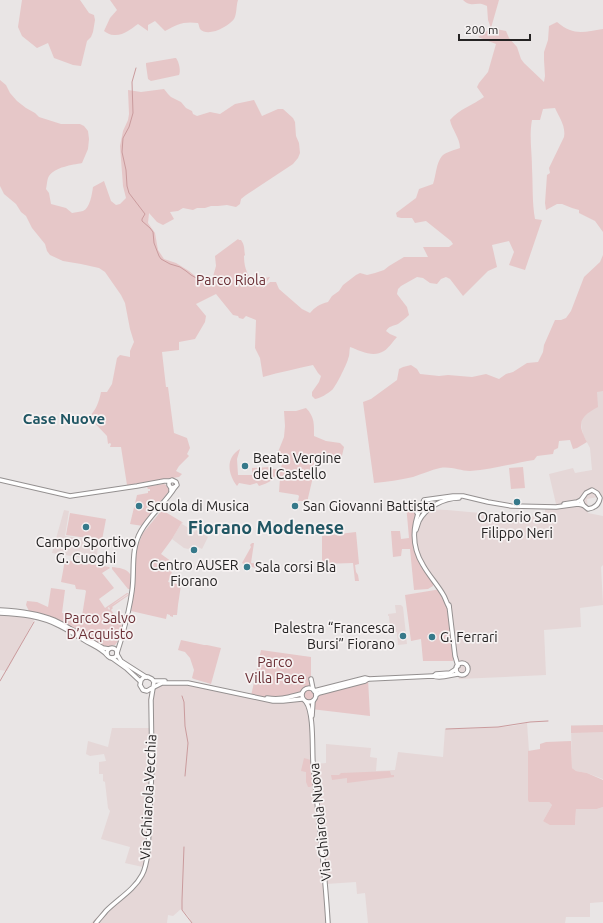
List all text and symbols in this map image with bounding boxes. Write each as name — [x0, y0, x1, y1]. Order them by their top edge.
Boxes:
scale bar — [459, 16, 530, 42]
text: 200 m — [465, 23, 498, 36]
park label: Parco Riola — [196, 272, 266, 288]
district label: Case Nuove — [23, 410, 105, 427]
place label: Beata Vergine del Castello — [253, 450, 341, 482]
marker: Beata Vergine del Castello — [240, 461, 250, 471]
marker: Oratorio San Filippo Neri — [512, 497, 522, 507]
place label: Scuola di Musica — [147, 498, 249, 514]
place label: San Giovanni Battista — [303, 498, 435, 514]
marker: Scuola di Musica — [134, 501, 144, 511]
marker: San Giovanni Battista — [290, 501, 300, 511]
place label: Oratorio San Filippo Neri — [477, 509, 557, 541]
district label: Fiorano Modenese — [188, 517, 344, 537]
marker: Campo Sportivo G. Cuoghi — [81, 522, 91, 532]
place label: Campo Sportivo G. Cuoghi — [36, 534, 136, 566]
marker: Centro AUSER Fiorano — [189, 545, 199, 555]
place label: Centro AUSER Fiorano — [149, 557, 239, 589]
place label: Sala corsi Bla — [255, 559, 336, 575]
marker: Sala corsi Bla — [242, 562, 252, 572]
park label: Parco Salvo D’Acquisto — [64, 610, 136, 642]
place label: Palestra “Francesca Bursi” Fiorano — [274, 620, 395, 652]
place label: G. Ferrari — [440, 629, 498, 645]
marker: Palestra “Francesca Bursi” Fiorano — [398, 631, 408, 641]
marker: G. Ferrari — [427, 632, 437, 642]
park label: Parco Villa Pace — [245, 654, 305, 686]
street label: Via Ghiarola Vecchia — [137, 734, 159, 860]
street label: Via Ghiarola Nuova — [306, 762, 334, 882]

